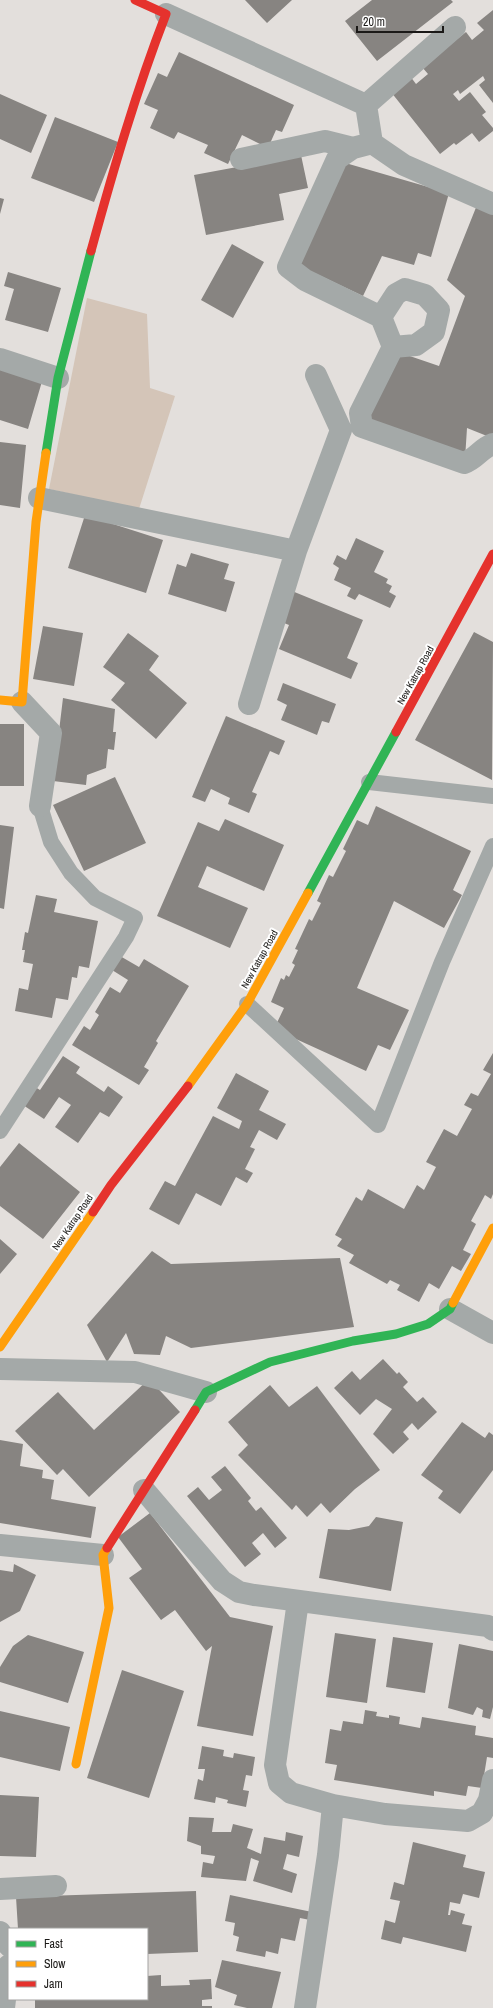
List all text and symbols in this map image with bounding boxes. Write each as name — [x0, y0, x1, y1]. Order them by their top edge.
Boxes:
scale bar — [357, 8, 443, 34]
text: 20 m — [363, 14, 385, 30]
street label: New Katrap Road — [394, 644, 437, 707]
street label: New Katrap Road — [238, 928, 281, 991]
street label: New Katrap Road — [49, 1192, 96, 1253]
legend — [8, 1928, 148, 2000]
text: Fast — [44, 1936, 63, 1952]
text: Slow — [44, 1956, 66, 1972]
text: Jam — [44, 1976, 63, 1992]

